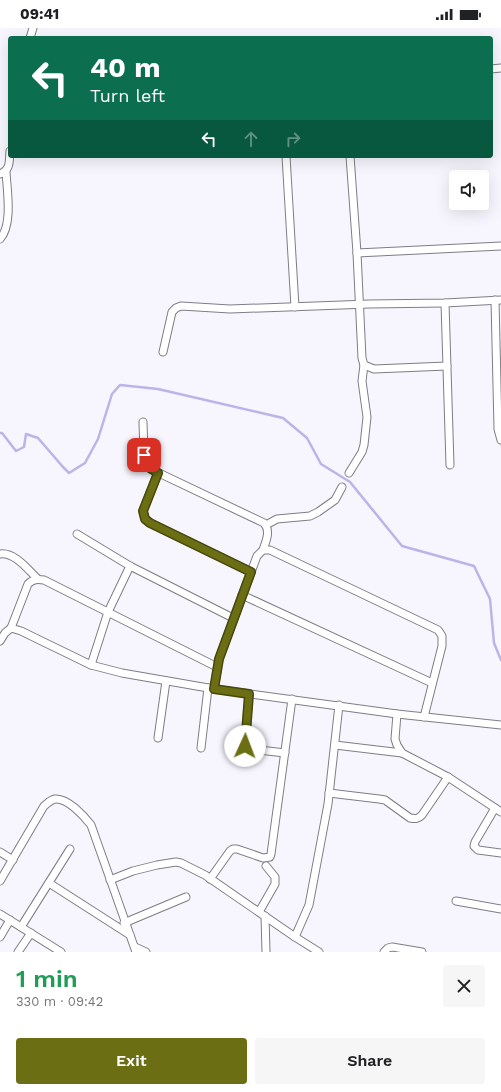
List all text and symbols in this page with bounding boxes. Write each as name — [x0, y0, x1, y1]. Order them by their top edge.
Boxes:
text: 09:41 — [20, 5, 59, 23]
text: 40 m — [90, 51, 160, 84]
icon: left — [24, 52, 76, 104]
text: Turn left — [90, 85, 165, 106]
icon: left — [198, 128, 220, 150]
icon: ahead — [240, 128, 262, 150]
icon: right — [282, 128, 304, 150]
map controls — [449, 170, 489, 210]
button: sound — [449, 170, 489, 210]
pin — [127, 438, 161, 472]
icon: arrive — [133, 444, 155, 466]
position arrow — [224, 725, 266, 767]
text: 1 min — [16, 965, 78, 993]
button: close — [443, 965, 485, 1007]
text: 330 m · 09:42 — [16, 994, 103, 1009]
button: Exit — [16, 1038, 247, 1084]
button: Share — [255, 1038, 485, 1084]

